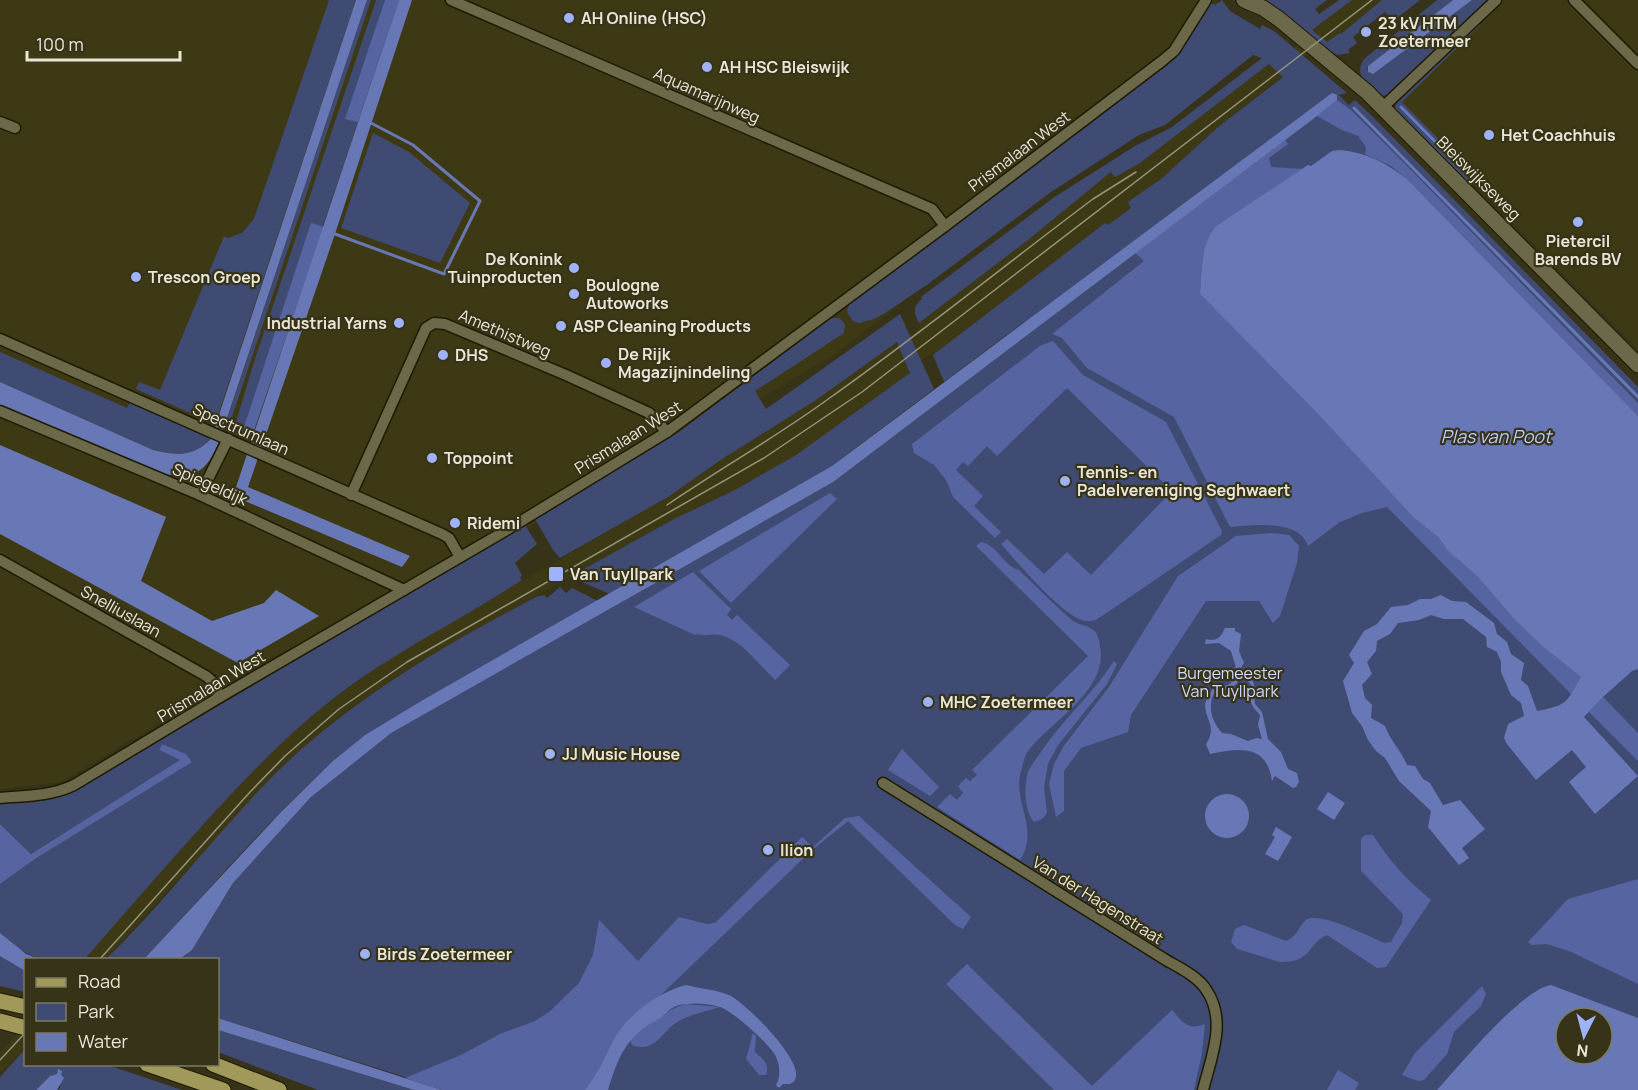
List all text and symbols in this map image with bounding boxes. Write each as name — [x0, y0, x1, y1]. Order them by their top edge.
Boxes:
place label: AH Online (HSC) — [581, 7, 708, 29]
marker: AH Online (HSC) — [562, 11, 576, 25]
place label: 23 kV HTM Zoetermeer — [1378, 12, 1471, 52]
scale bar — [27, 24, 180, 62]
marker: 23 kV HTM Zoetermeer — [1359, 25, 1373, 39]
text: 100 m — [36, 32, 84, 56]
place label: AH HSC Bleiswijk — [719, 56, 850, 78]
marker: AH HSC Bleiswijk — [700, 60, 714, 74]
street label: Aquamarijnweg — [650, 62, 764, 128]
street label: Prismalaan West — [963, 105, 1075, 197]
place label: Het Coachhuis — [1501, 124, 1616, 146]
marker: Het Coachhuis — [1482, 128, 1496, 142]
street label: Bleiswijkseweg — [1432, 131, 1526, 225]
marker: Pietercil Barends BV — [1571, 215, 1585, 229]
place label: Pietercil Barends BV — [1535, 230, 1622, 270]
place label: De Konink Tuinproducten — [448, 248, 562, 288]
marker: De Konink Tuinproducten — [567, 261, 581, 275]
place label: Trescon Groep — [148, 266, 261, 288]
marker: Trescon Groep — [129, 270, 143, 284]
place label: Boulogne Autoworks — [586, 274, 669, 314]
marker: Boulogne Autoworks — [567, 287, 581, 301]
street label: Amethistweg — [455, 304, 555, 362]
place label: Industrial Yarns — [267, 312, 387, 334]
place label: ASP Cleaning Products — [573, 315, 751, 337]
marker: Industrial Yarns — [392, 316, 406, 330]
marker: ASP Cleaning Products — [554, 319, 568, 333]
place label: De Rijk Magazijnindeling — [618, 343, 750, 383]
place label: DHS — [455, 344, 488, 366]
marker: DHS — [436, 348, 450, 362]
marker: De Rijk Magazijnindeling — [599, 356, 613, 370]
street label: Prismalaan West — [570, 395, 686, 479]
street label: Spectrumlaan — [189, 398, 293, 460]
water label: Plas van Poot — [1441, 424, 1553, 448]
place label: Toppoint — [444, 447, 513, 469]
marker: Toppoint — [425, 451, 439, 465]
street label: Spiegeldijk — [169, 458, 252, 511]
place label: Tennis- en Padelvereniging Seghwaert — [1077, 461, 1290, 501]
marker: Tennis- en Padelvereniging Seghwaert — [1058, 474, 1072, 488]
place label: Ridemi — [467, 512, 520, 534]
marker: Ridemi — [448, 516, 462, 530]
place label: Van Tuyllpark — [570, 563, 673, 585]
marker: Van Tuyllpark — [547, 565, 565, 583]
street label: Snelliuslaan — [77, 580, 165, 642]
street label: Prismalaan West — [153, 645, 269, 727]
park label: Burgemeester Van Tuyllpark — [1177, 662, 1283, 702]
place label: MHC Zoetermeer — [940, 691, 1073, 713]
marker: MHC Zoetermeer — [921, 695, 935, 709]
place label: JJ Music House — [562, 743, 681, 765]
marker: JJ Music House — [543, 747, 557, 761]
place label: Ilion — [780, 839, 813, 861]
marker: Ilion — [761, 843, 775, 857]
street label: Van der Hagenstraat — [1028, 851, 1168, 949]
place label: Birds Zoetermeer — [377, 943, 512, 965]
marker: Birds Zoetermeer — [358, 947, 372, 961]
legend — [24, 958, 219, 1066]
text: Road — [78, 969, 121, 993]
text: Park — [78, 999, 115, 1023]
north arrow — [1554, 1006, 1614, 1066]
text: Water — [78, 1029, 128, 1053]
text: N — [1576, 1039, 1589, 1062]

